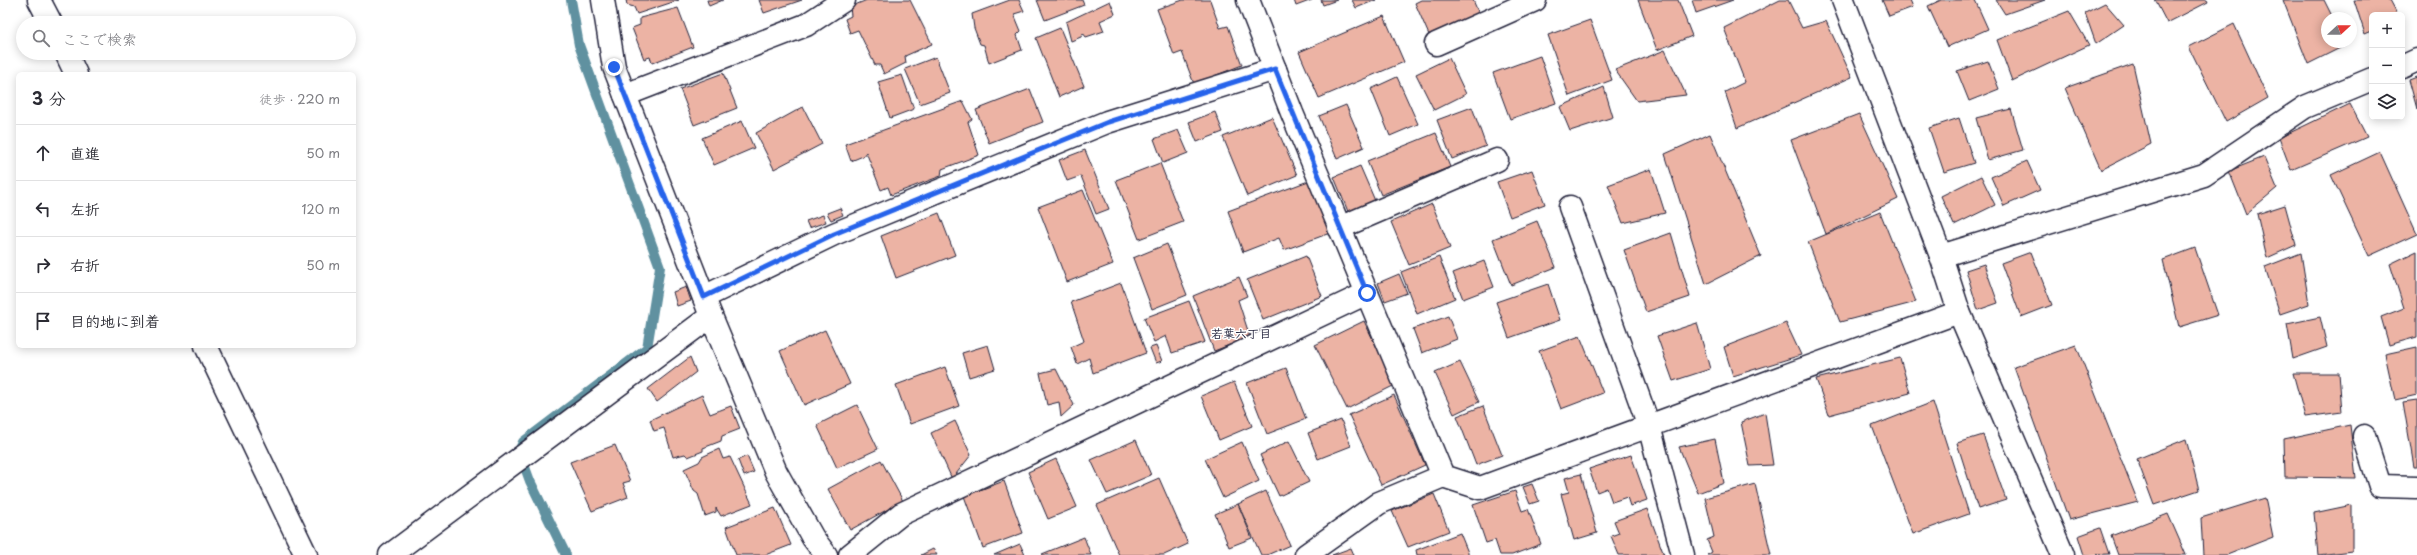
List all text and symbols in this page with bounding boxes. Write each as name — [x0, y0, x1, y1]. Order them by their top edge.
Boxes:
north arrow — [2321, 12, 2357, 48]
map controls — [2369, 12, 2405, 120]
button: + — [2369, 12, 2405, 48]
search box — [16, 16, 356, 60]
icon: search — [30, 27, 52, 49]
text: ここで検索 — [62, 27, 137, 50]
button: − — [2369, 48, 2405, 84]
route end — [605, 58, 623, 76]
button: layers — [2369, 84, 2405, 120]
text: 3 分 — [32, 85, 66, 111]
text: 徒歩 · 220 m — [260, 89, 340, 108]
text: 直進 — [70, 141, 100, 164]
icon: ahead — [32, 142, 54, 164]
text: 50 m — [306, 143, 340, 162]
text: 左折 — [70, 197, 100, 220]
icon: left — [32, 198, 54, 220]
text: 120 m — [301, 199, 340, 218]
text: 右折 — [70, 253, 100, 276]
icon: right — [32, 254, 54, 276]
text: 50 m — [306, 255, 340, 274]
route start — [1358, 284, 1376, 302]
text: 目的地に到着 — [70, 309, 160, 332]
icon: arrive — [32, 310, 54, 332]
district label: 若葉六丁目 — [1211, 324, 1271, 342]

